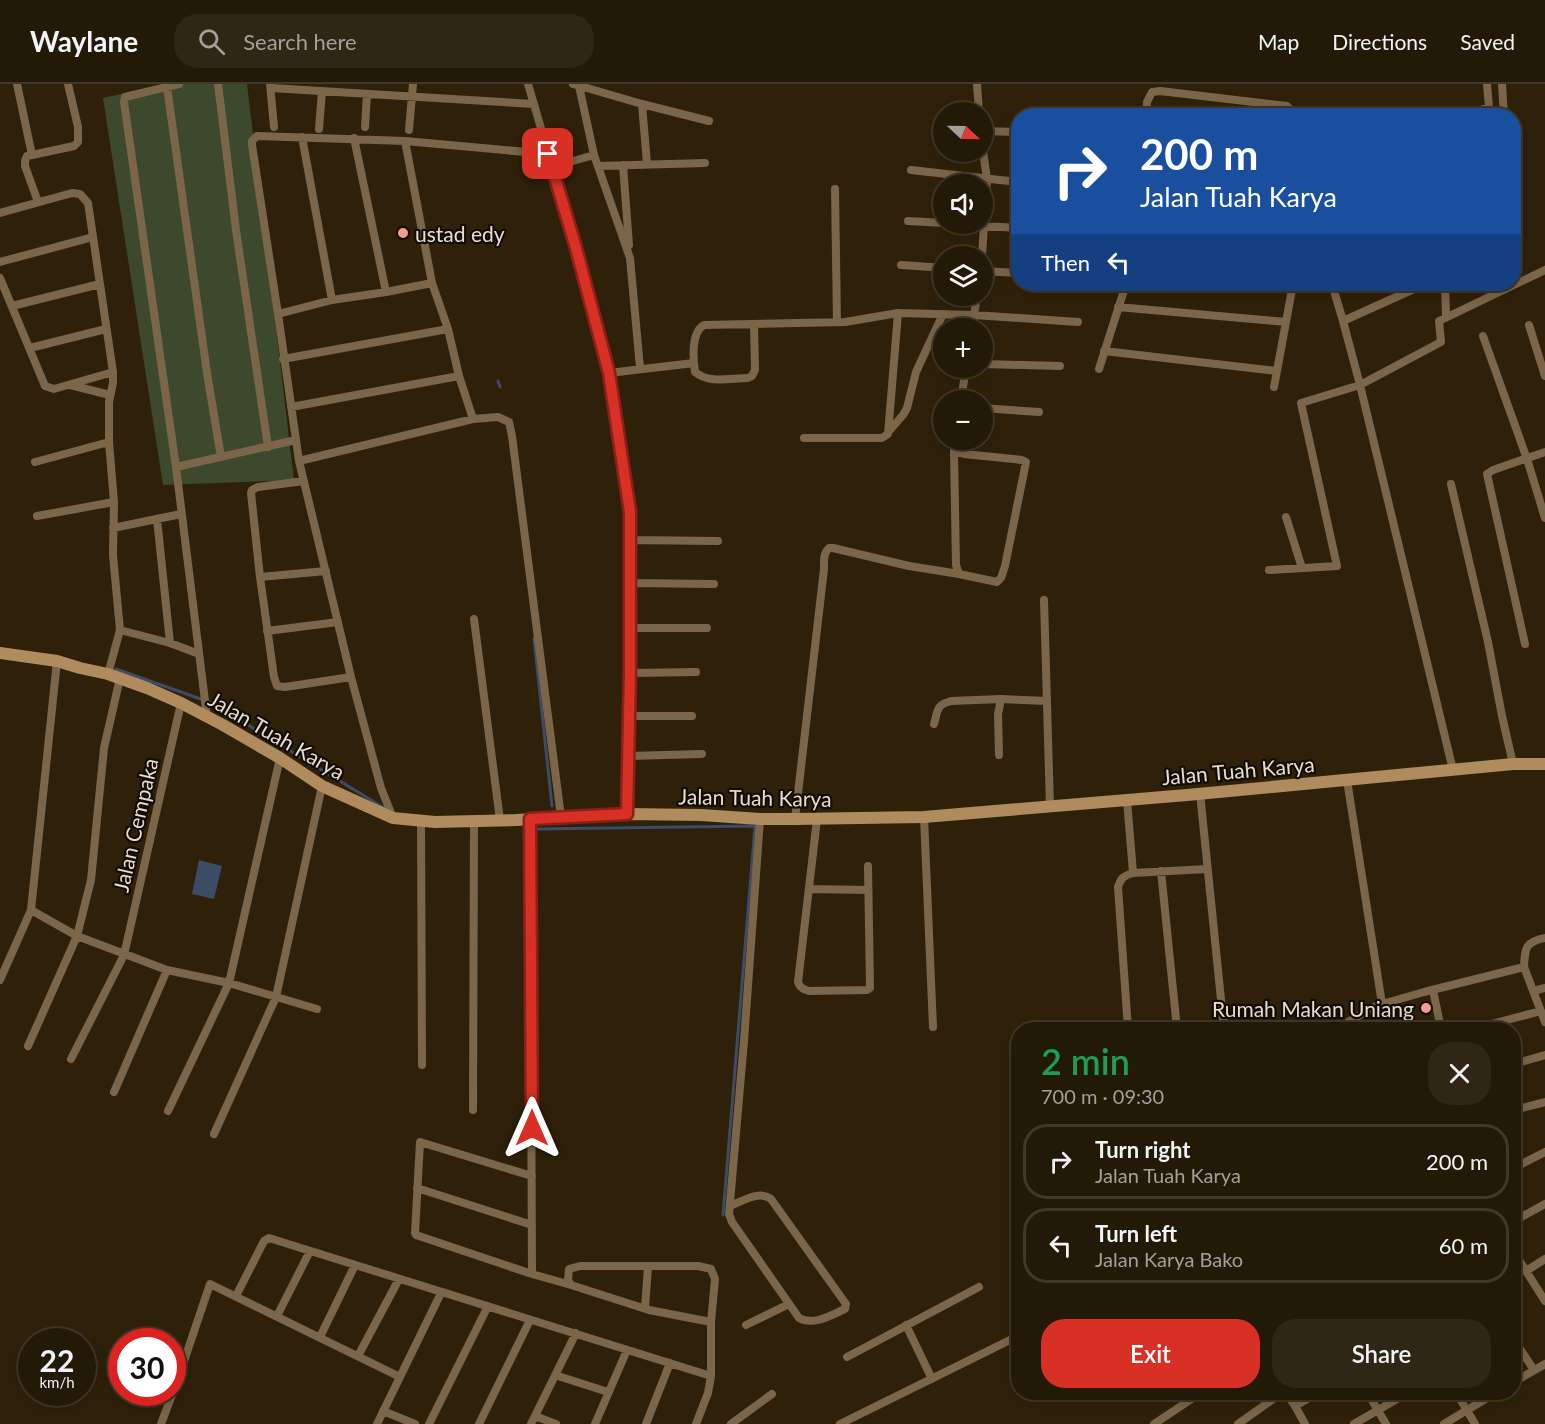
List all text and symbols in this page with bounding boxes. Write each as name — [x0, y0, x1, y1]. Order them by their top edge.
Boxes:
search box — [174, 14, 594, 68]
text: Waylane — [30, 24, 138, 58]
icon: search — [195, 25, 228, 58]
text: Search here — [243, 28, 357, 55]
text: Map — [1258, 29, 1299, 54]
text: Directions — [1332, 29, 1427, 54]
text: Saved — [1460, 29, 1515, 54]
north arrow — [933, 102, 993, 162]
map controls — [933, 102, 993, 450]
pin — [522, 128, 573, 179]
text: 200 m — [1140, 129, 1258, 179]
icon: right — [1041, 132, 1119, 210]
icon: arrive — [531, 137, 564, 170]
button: sound — [933, 174, 993, 234]
text: Jalan Tuah Karya — [1140, 180, 1337, 213]
place label: ustad edy — [415, 221, 505, 246]
marker: ustad edy — [396, 226, 410, 240]
button: layers — [933, 246, 993, 306]
icon: left — [1102, 246, 1135, 279]
text: Then — [1041, 249, 1090, 276]
button: + — [933, 318, 993, 378]
button: − — [933, 390, 993, 450]
street label: Jalan Tuah Karya — [204, 686, 350, 784]
street label: Jalan Tuah Karya — [1161, 751, 1315, 789]
street label: Jalan Cempaka — [107, 756, 163, 894]
street label: Jalan Tuah Karya — [678, 783, 832, 811]
place label: Rumah Makan Uniang — [1212, 996, 1414, 1021]
marker: Rumah Makan Uniang — [1419, 1001, 1433, 1015]
text: 2 min — [1041, 1039, 1130, 1083]
button: close — [1428, 1042, 1491, 1105]
text: 700 m · 09:30 — [1041, 1084, 1164, 1108]
position arrow — [500, 1096, 564, 1160]
text: Turn right — [1095, 1136, 1190, 1163]
icon: right — [1044, 1145, 1077, 1178]
text: 200 m — [1426, 1148, 1488, 1175]
text: Jalan Tuah Karya — [1095, 1163, 1241, 1187]
text: Turn left — [1095, 1220, 1177, 1247]
icon: left — [1044, 1229, 1077, 1262]
text: 60 m — [1439, 1232, 1488, 1259]
text: Jalan Karya Bako — [1095, 1247, 1243, 1271]
button: Exit — [1041, 1319, 1260, 1388]
button: Share — [1272, 1319, 1491, 1388]
speed limit sign: 30 — [108, 1328, 186, 1406]
text: 22 — [40, 1342, 74, 1378]
text: km/h — [39, 1373, 75, 1391]

